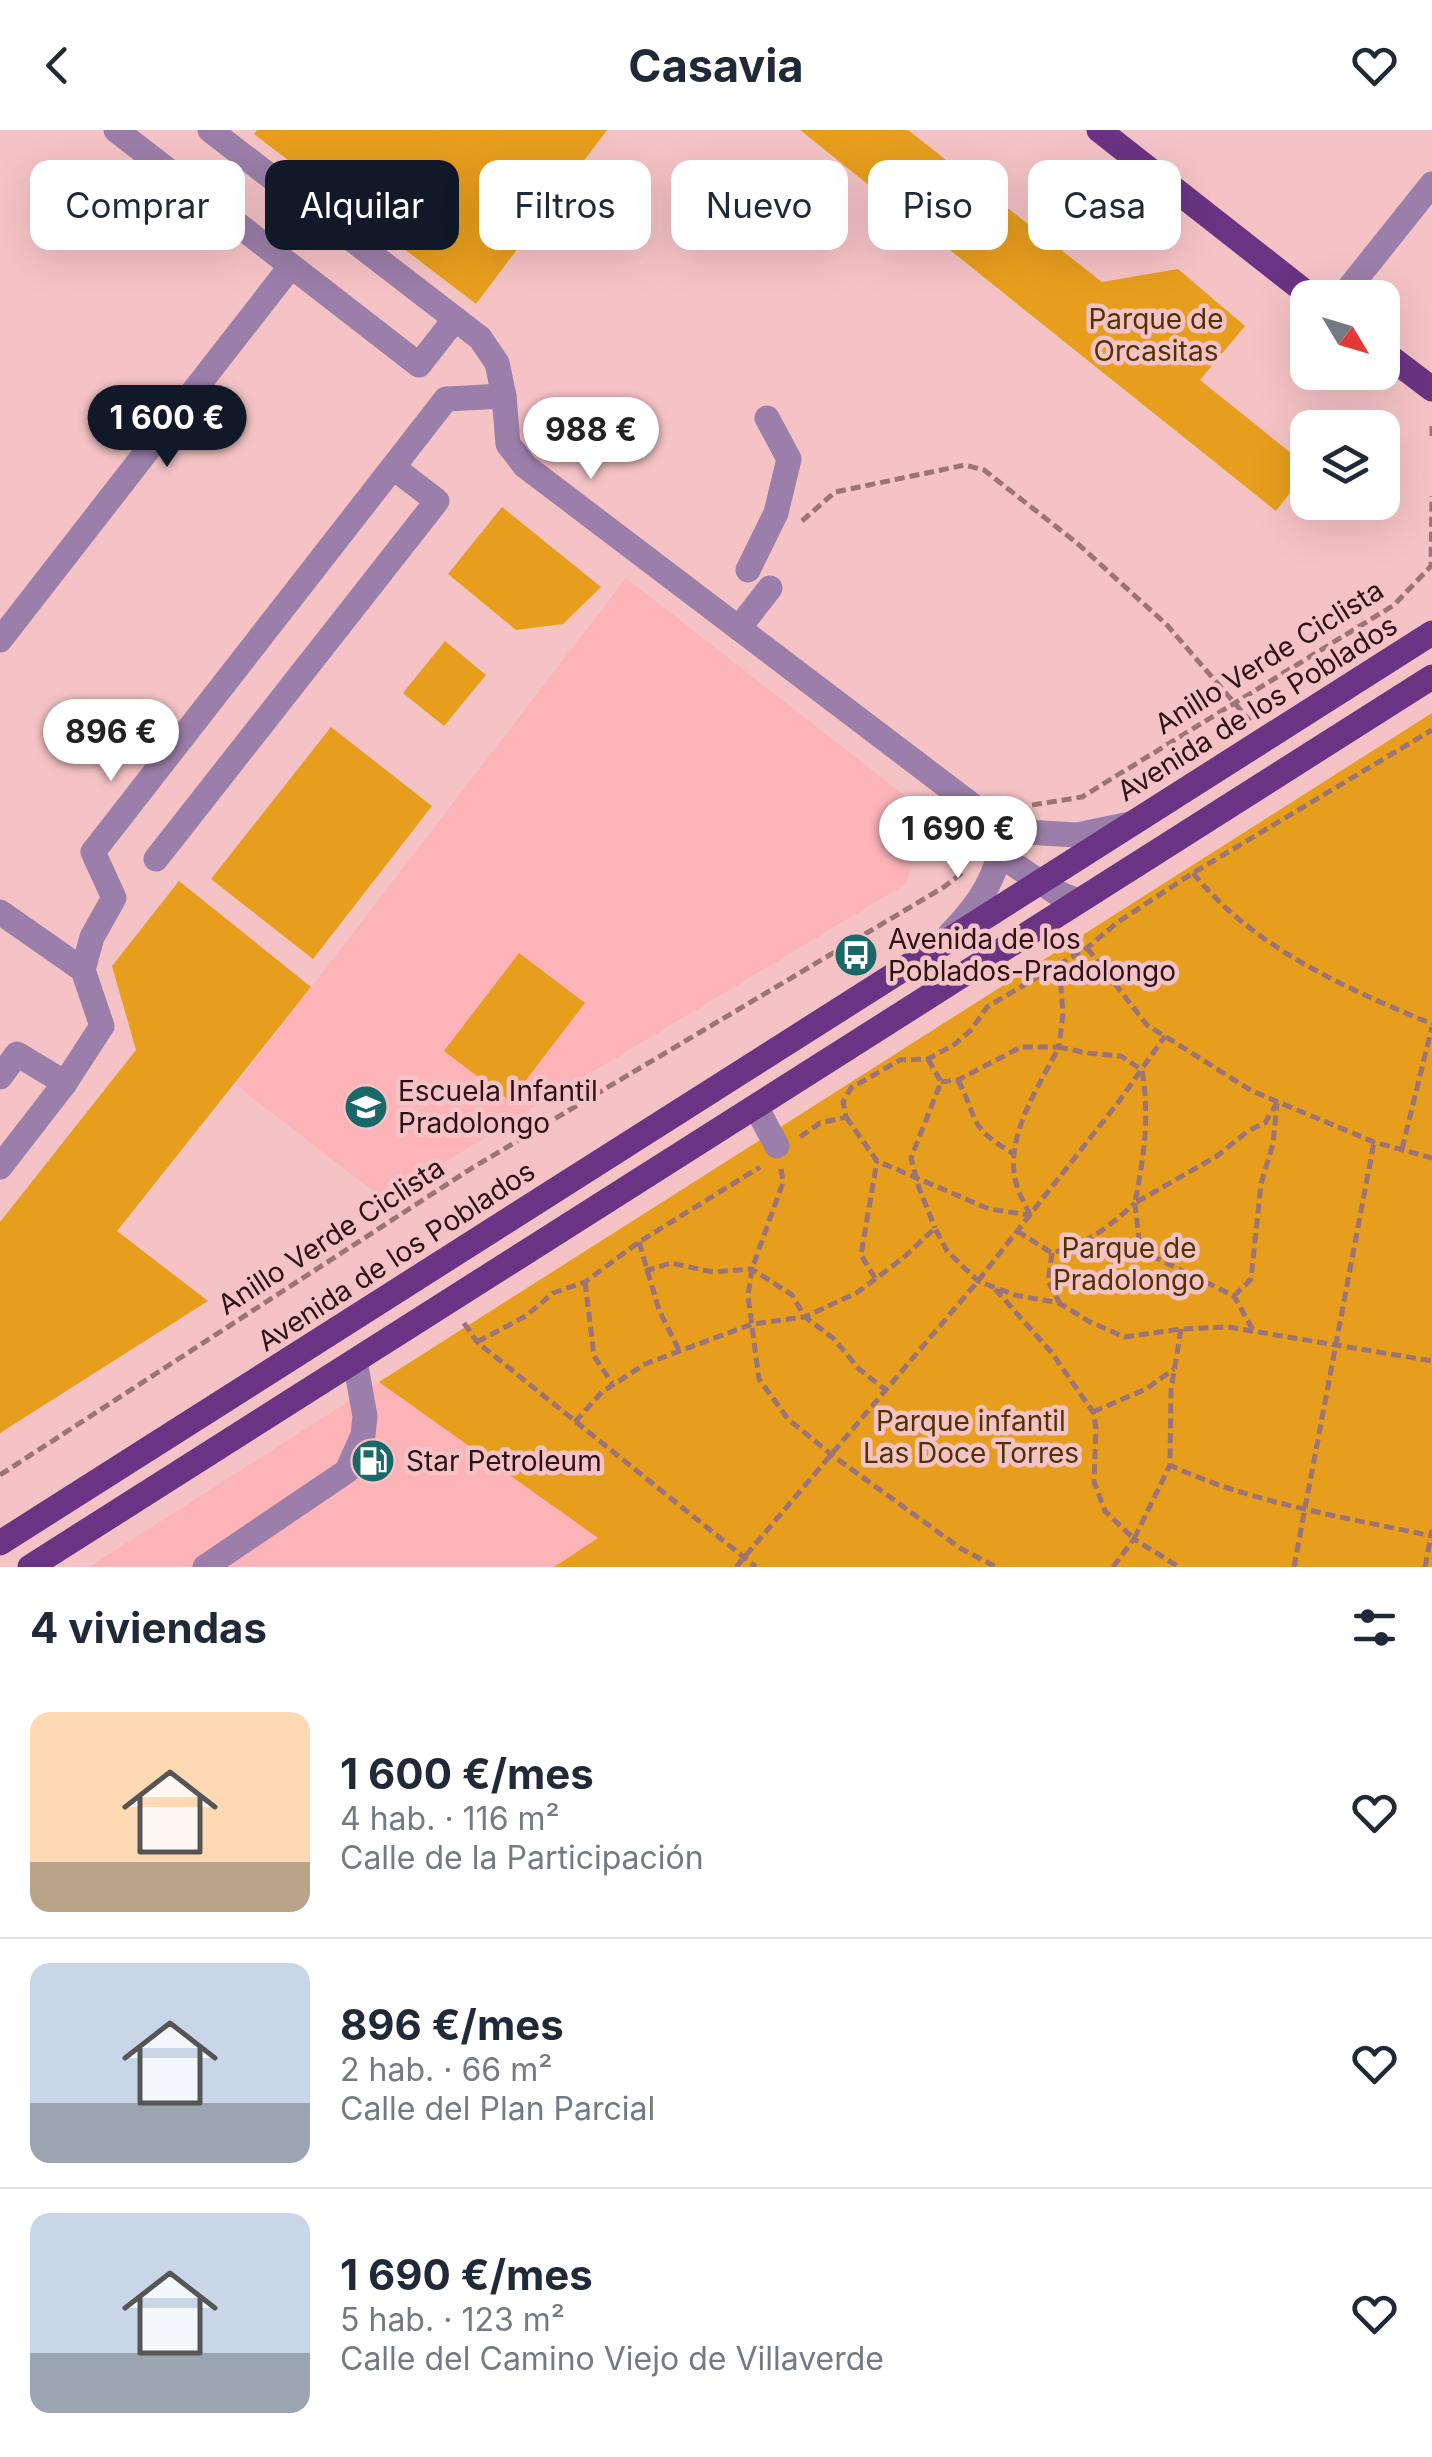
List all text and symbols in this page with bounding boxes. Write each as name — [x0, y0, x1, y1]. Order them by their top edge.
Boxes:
icon: back — [30, 38, 85, 93]
text: Casavia — [628, 38, 804, 93]
icon: heart — [1347, 38, 1402, 93]
chip: Comprar — [30, 160, 245, 250]
chip: Alquilar — [265, 160, 459, 250]
chip: Filtros — [479, 160, 651, 250]
chip: Nuevo — [671, 160, 848, 250]
chip: Piso — [868, 160, 1008, 250]
chip: Casa — [1028, 160, 1181, 250]
north arrow — [1290, 280, 1400, 390]
map controls — [1290, 280, 1400, 520]
park label: Parque de Orcasitas — [1088, 302, 1224, 368]
pin: 1 600 € — [75, 385, 259, 470]
pin: 988 € — [521, 397, 661, 482]
text: 1 600 € — [110, 398, 224, 437]
text: 988 € — [545, 410, 637, 449]
button: layers — [1290, 410, 1400, 520]
street label: Anillo Verde Ciclista — [1148, 573, 1390, 741]
street label: Avenida de los Poblados — [1111, 608, 1403, 808]
pin: 896 € — [41, 699, 181, 784]
text: 896 € — [65, 712, 157, 751]
pin: 1 690 € — [866, 796, 1050, 881]
text: 1 690 € — [901, 809, 1015, 848]
place label: Avenida de los Poblados-Pradolongo — [888, 922, 1176, 988]
bus stop icon: Avenida de los Poblados-Pradolongo — [833, 932, 879, 978]
place label: Escuela Infantil Pradolongo — [398, 1074, 598, 1140]
school or university icon: Escuela Infantil Pradolongo — [343, 1084, 389, 1130]
street label: Anillo Verde Ciclista — [211, 1150, 451, 1322]
street label: Avenida de los Poblados — [251, 1154, 541, 1358]
park label: Parque de Pradolongo — [1053, 1231, 1205, 1297]
park label: Parque infantil Las Doce Torres — [863, 1404, 1079, 1470]
fuel station icon: Star Petroleum — [350, 1438, 396, 1484]
place label: Star Petroleum — [406, 1444, 602, 1478]
icon: filters — [1347, 1600, 1402, 1655]
text: 4 viviendas — [30, 1602, 267, 1653]
text: 1 600 €/mes — [340, 1748, 594, 1799]
icon: home — [110, 1752, 230, 1872]
icon: heart — [1347, 1785, 1402, 1840]
text: 4 hab. · 116 m² — [340, 1799, 560, 1838]
text: Calle de la Participación — [340, 1838, 704, 1877]
text: 896 €/mes — [340, 1999, 564, 2050]
icon: home — [110, 2003, 230, 2123]
icon: heart — [1347, 2036, 1402, 2091]
text: 2 hab. · 66 m² — [340, 2050, 552, 2089]
text: Calle del Plan Parcial — [340, 2089, 655, 2128]
text: 1 690 €/mes — [340, 2249, 593, 2300]
icon: home — [110, 2253, 230, 2373]
icon: heart — [1347, 2286, 1402, 2341]
text: 5 hab. · 123 m² — [340, 2300, 565, 2339]
text: Calle del Camino Viejo de Villaverde — [340, 2339, 884, 2378]

